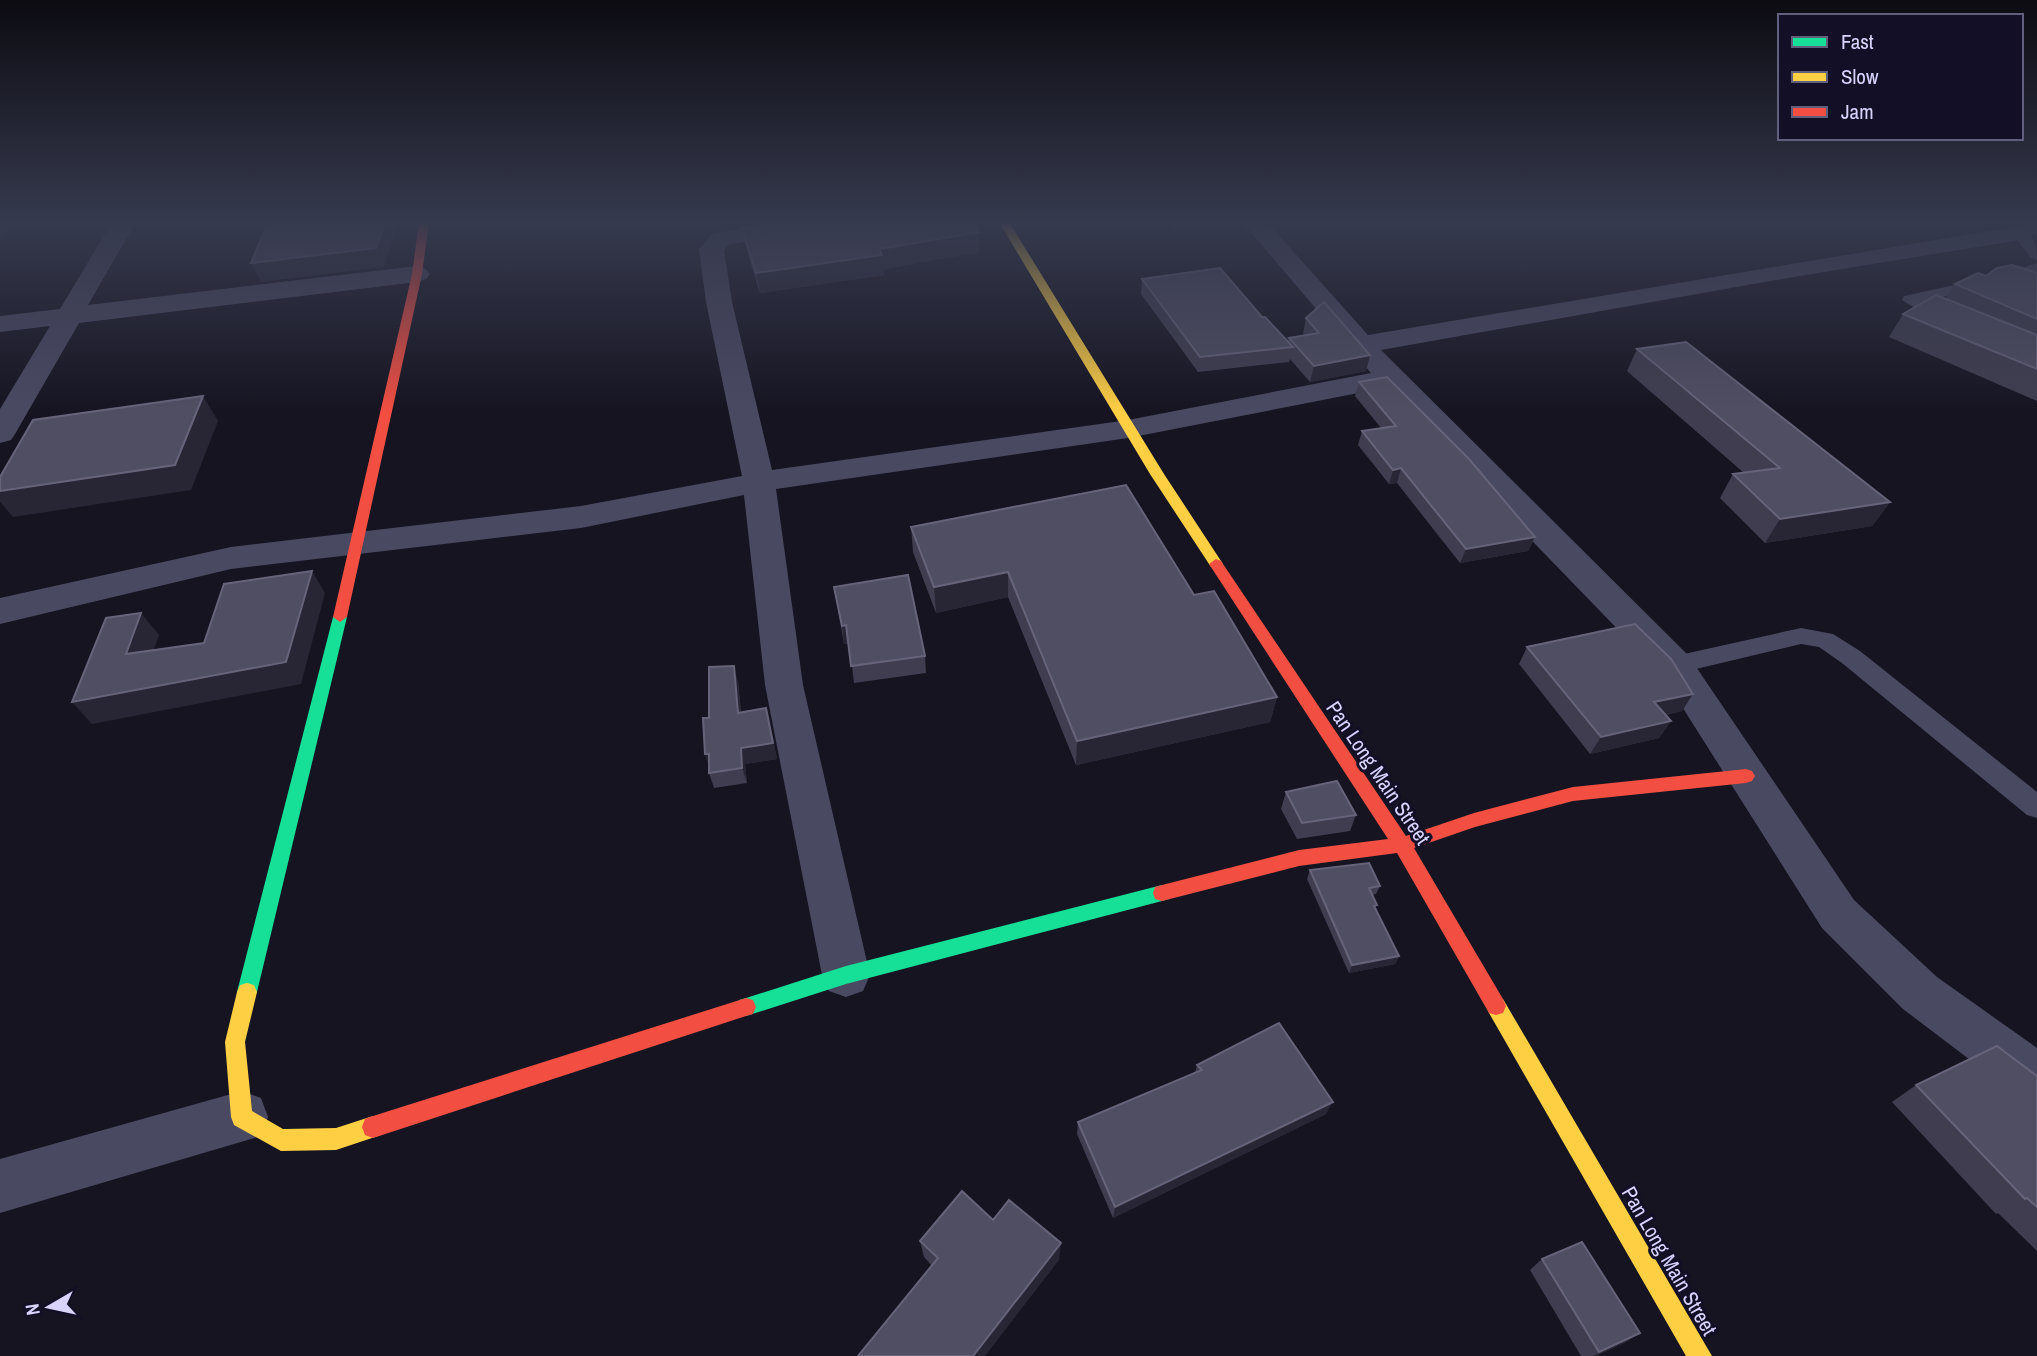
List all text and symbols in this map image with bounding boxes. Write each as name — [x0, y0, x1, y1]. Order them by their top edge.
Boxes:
legend — [1778, 14, 2023, 140]
text: Fast — [1841, 27, 1874, 56]
text: Slow — [1841, 62, 1879, 91]
text: Jam — [1841, 97, 1874, 126]
street label: Pan Long Main Street — [1320, 695, 1437, 850]
street label: Pan Long Main Street — [1615, 1181, 1724, 1341]
north arrow — [14, 1272, 84, 1342]
text: N — [18, 1302, 46, 1317]

